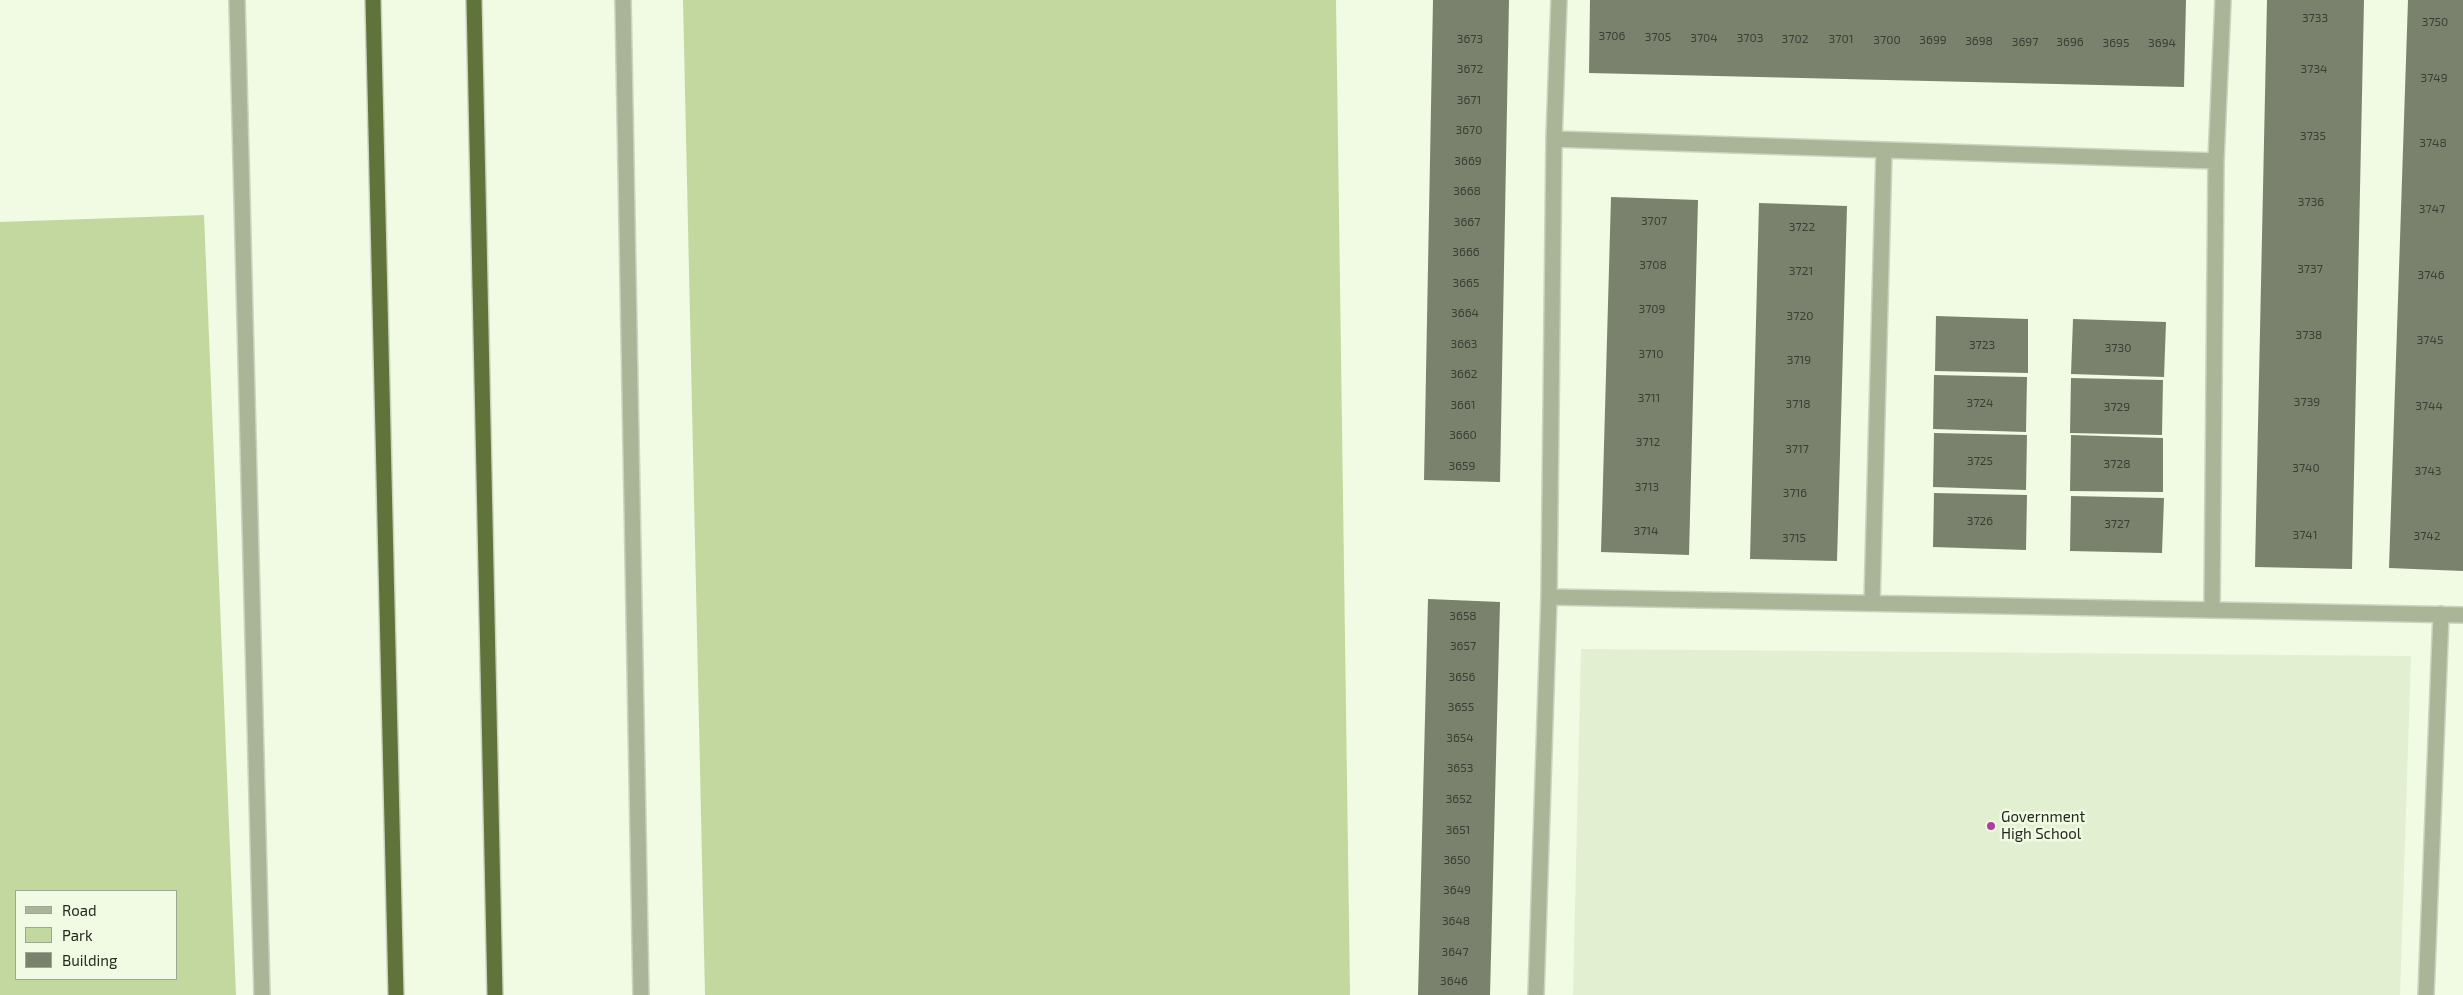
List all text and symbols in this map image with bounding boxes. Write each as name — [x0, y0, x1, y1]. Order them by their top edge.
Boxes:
house number: 3733 — [2302, 11, 2328, 25]
house number: 3750 — [2422, 15, 2448, 29]
house number: 3706 — [1599, 29, 1625, 43]
house number: 3705 — [1645, 30, 1671, 44]
house number: 3704 — [1690, 31, 1718, 45]
house number: 3703 — [1737, 31, 1763, 45]
house number: 3673 — [1457, 32, 1483, 46]
house number: 3702 — [1782, 32, 1808, 46]
house number: 3701 — [1829, 32, 1853, 46]
house number: 3700 — [1873, 33, 1901, 47]
house number: 3699 — [1919, 33, 1947, 47]
house number: 3698 — [1965, 34, 1993, 48]
house number: 3697 — [2012, 35, 2038, 49]
house number: 3696 — [2056, 35, 2084, 49]
house number: 3695 — [2103, 36, 2129, 50]
house number: 3694 — [2148, 36, 2176, 50]
house number: 3672 — [1457, 62, 1483, 76]
house number: 3734 — [2301, 62, 2327, 76]
house number: 3749 — [2420, 71, 2448, 85]
house number: 3671 — [1457, 93, 1481, 107]
house number: 3670 — [1456, 123, 1482, 137]
house number: 3735 — [2300, 129, 2326, 143]
house number: 3748 — [2419, 136, 2447, 150]
house number: 3669 — [1454, 154, 1482, 168]
house number: 3668 — [1453, 184, 1481, 198]
house number: 3736 — [2298, 195, 2324, 209]
house number: 3747 — [2419, 202, 2445, 216]
house number: 3707 — [1641, 214, 1667, 228]
house number: 3667 — [1454, 215, 1480, 229]
house number: 3722 — [1789, 220, 1815, 234]
house number: 3666 — [1452, 245, 1480, 259]
house number: 3708 — [1639, 258, 1667, 272]
house number: 3737 — [2297, 262, 2323, 276]
house number: 3721 — [1789, 264, 1813, 278]
house number: 3746 — [2417, 268, 2445, 282]
house number: 3665 — [1453, 276, 1479, 290]
house number: 3709 — [1639, 302, 1665, 316]
house number: 3664 — [1451, 306, 1479, 320]
house number: 3720 — [1787, 309, 1813, 323]
house number: 3738 — [2296, 328, 2322, 342]
house number: 3745 — [2417, 333, 2443, 347]
house number: 3663 — [1450, 337, 1478, 351]
house number: 3723 — [1969, 338, 1995, 352]
house number: 3730 — [2105, 341, 2131, 355]
house number: 3710 — [1639, 347, 1663, 361]
house number: 3719 — [1787, 353, 1811, 367]
house number: 3662 — [1450, 367, 1478, 381]
house number: 3711 — [1638, 391, 1660, 405]
house number: 3739 — [2294, 395, 2320, 409]
house number: 3724 — [1967, 396, 1993, 410]
house number: 3718 — [1786, 397, 1810, 411]
house number: 3661 — [1450, 398, 1476, 412]
house number: 3744 — [2415, 399, 2443, 413]
house number: 3729 — [2104, 400, 2130, 414]
house number: 3660 — [1449, 428, 1477, 442]
house number: 3712 — [1636, 435, 1660, 449]
house number: 3717 — [1785, 442, 1809, 456]
house number: 3725 — [1967, 454, 1993, 468]
house number: 3728 — [2104, 457, 2130, 471]
house number: 3659 — [1449, 459, 1475, 473]
house number: 3740 — [2292, 461, 2320, 475]
house number: 3743 — [2415, 464, 2441, 478]
house number: 3713 — [1635, 480, 1659, 494]
house number: 3716 — [1783, 486, 1807, 500]
house number: 3726 — [1967, 514, 1993, 528]
house number: 3727 — [2104, 517, 2130, 531]
house number: 3714 — [1634, 524, 1658, 538]
house number: 3741 — [2293, 528, 2317, 542]
house number: 3742 — [2414, 529, 2440, 543]
house number: 3715 — [1782, 531, 1806, 545]
house number: 3658 — [1449, 609, 1477, 623]
house number: 3657 — [1450, 639, 1476, 653]
house number: 3656 — [1449, 670, 1475, 684]
house number: 3655 — [1448, 700, 1474, 714]
house number: 3654 — [1446, 731, 1474, 745]
house number: 3653 — [1447, 761, 1473, 775]
house number: 3652 — [1446, 792, 1472, 806]
place label: Government High School — [2001, 808, 2085, 843]
marker: Government High School — [1985, 820, 1997, 832]
house number: 3651 — [1446, 823, 1470, 837]
house number: 3650 — [1443, 853, 1471, 867]
house number: 3649 — [1443, 883, 1471, 897]
legend — [15, 890, 178, 980]
text: Road — [62, 901, 97, 919]
house number: 3648 — [1442, 914, 1470, 928]
text: Park — [62, 926, 93, 944]
house number: 3647 — [1441, 945, 1469, 959]
text: Building — [62, 951, 117, 969]
house number: 3646 — [1440, 974, 1468, 988]

